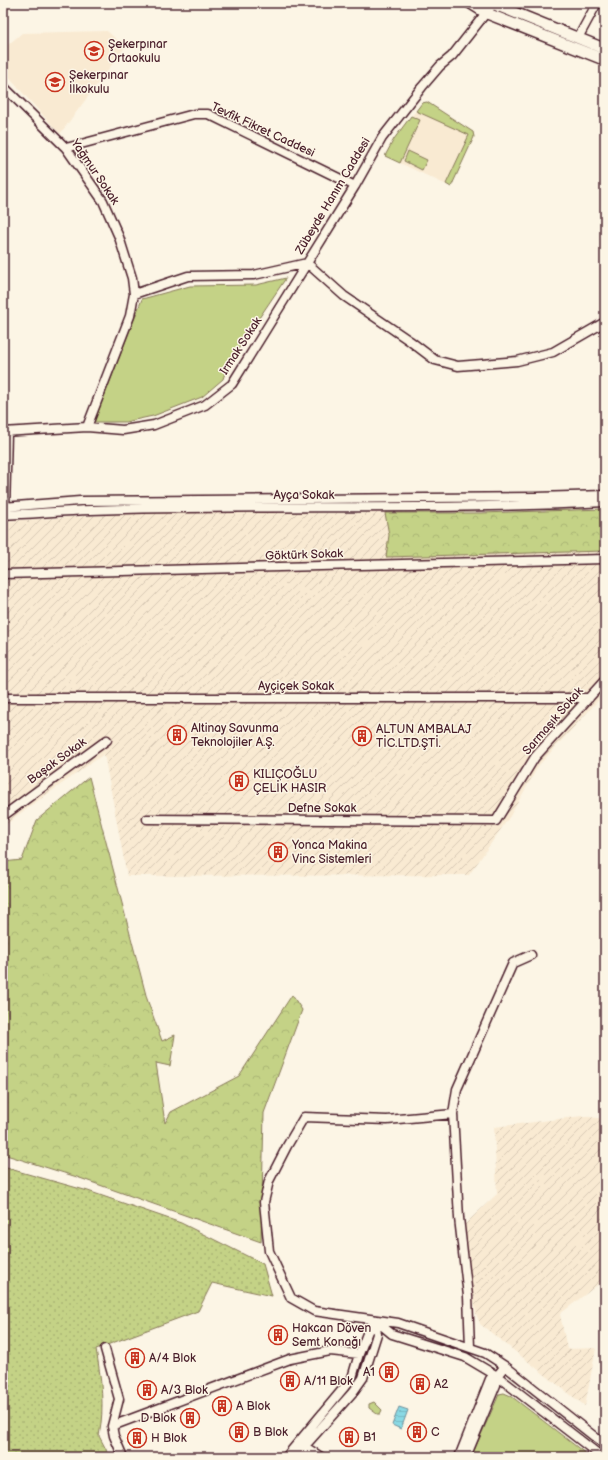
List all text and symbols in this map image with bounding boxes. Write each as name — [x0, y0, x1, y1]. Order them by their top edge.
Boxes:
place label: Şekerpınar Ortaokulu — [108, 37, 168, 66]
school or university icon: Şekerpınar Ortaokulu — [83, 40, 105, 62]
place label: Şekerpınar İlkokulu — [69, 68, 129, 97]
school or university icon: Şekerpınar İlkokulu — [44, 71, 66, 93]
street label: Tevfik Fikret Caddesi — [209, 99, 317, 161]
street label: Yağmur Sokak — [67, 135, 123, 208]
street label: Zübeyde Hanım Caddesi — [292, 135, 374, 258]
street label: Irmak Sokak — [217, 314, 265, 378]
street label: Ayça Sokak — [274, 488, 335, 503]
street label: Göktürk Sokak — [265, 546, 343, 564]
street label: Ayçiçek Sokak — [258, 679, 334, 694]
street label: Sarmaşık Sokak — [519, 684, 587, 758]
place label: Altinay Savunma Teknolojiler A.Ş. — [191, 721, 279, 750]
place label: ALTUN AMBALAJ TİC.LTD.ŞTİ. — [376, 722, 472, 751]
building icon: Altinay Savunma Teknolojiler A.Ş. — [166, 724, 188, 746]
building icon: ALTUN AMBALAJ TİC.LTD.ŞTİ. — [351, 725, 373, 747]
street label: Başak Sokak — [25, 735, 89, 787]
place label: KILIÇOĞLU ÇELİK HASIR — [253, 765, 327, 796]
building icon: KILIÇOĞLU ÇELİK HASIR — [228, 770, 250, 792]
street label: Defne Sokak — [288, 801, 356, 816]
place label: Yonca Makina Vinc Sistemleri — [291, 838, 372, 867]
building icon: Yonca Makina Vinc Sistemleri — [267, 841, 289, 863]
place label: Hakcan Döven Semt Konağı — [292, 1321, 371, 1350]
building icon: Hakcan Döven Semt Konağı — [267, 1324, 289, 1346]
building icon: A/4 Blok — [124, 1347, 146, 1369]
place label: A/4 Blok — [149, 1351, 196, 1366]
building icon: A1 — [378, 1361, 400, 1383]
place label: A1 — [363, 1365, 375, 1380]
building icon: A/11 Blok — [279, 1370, 301, 1392]
building icon: A2 — [409, 1373, 431, 1395]
place label: A/11 Blok — [304, 1374, 353, 1389]
place label: A2 — [434, 1377, 448, 1392]
building icon: A/3 Blok — [136, 1379, 158, 1401]
place label: A/3 Blok — [161, 1383, 208, 1398]
building icon: A Blok — [211, 1395, 233, 1417]
place label: A Blok — [236, 1399, 270, 1414]
building icon: D Blok — [179, 1407, 201, 1429]
place label: D Blok — [141, 1411, 176, 1426]
building icon: B Blok — [228, 1421, 250, 1443]
building icon: C — [406, 1421, 428, 1443]
place label: B Blok — [253, 1425, 288, 1440]
place label: C — [431, 1425, 440, 1440]
building icon: B1 — [338, 1426, 360, 1448]
building icon: H Blok — [126, 1427, 148, 1449]
place label: B1 — [363, 1430, 376, 1445]
place label: H Blok — [151, 1431, 187, 1446]

